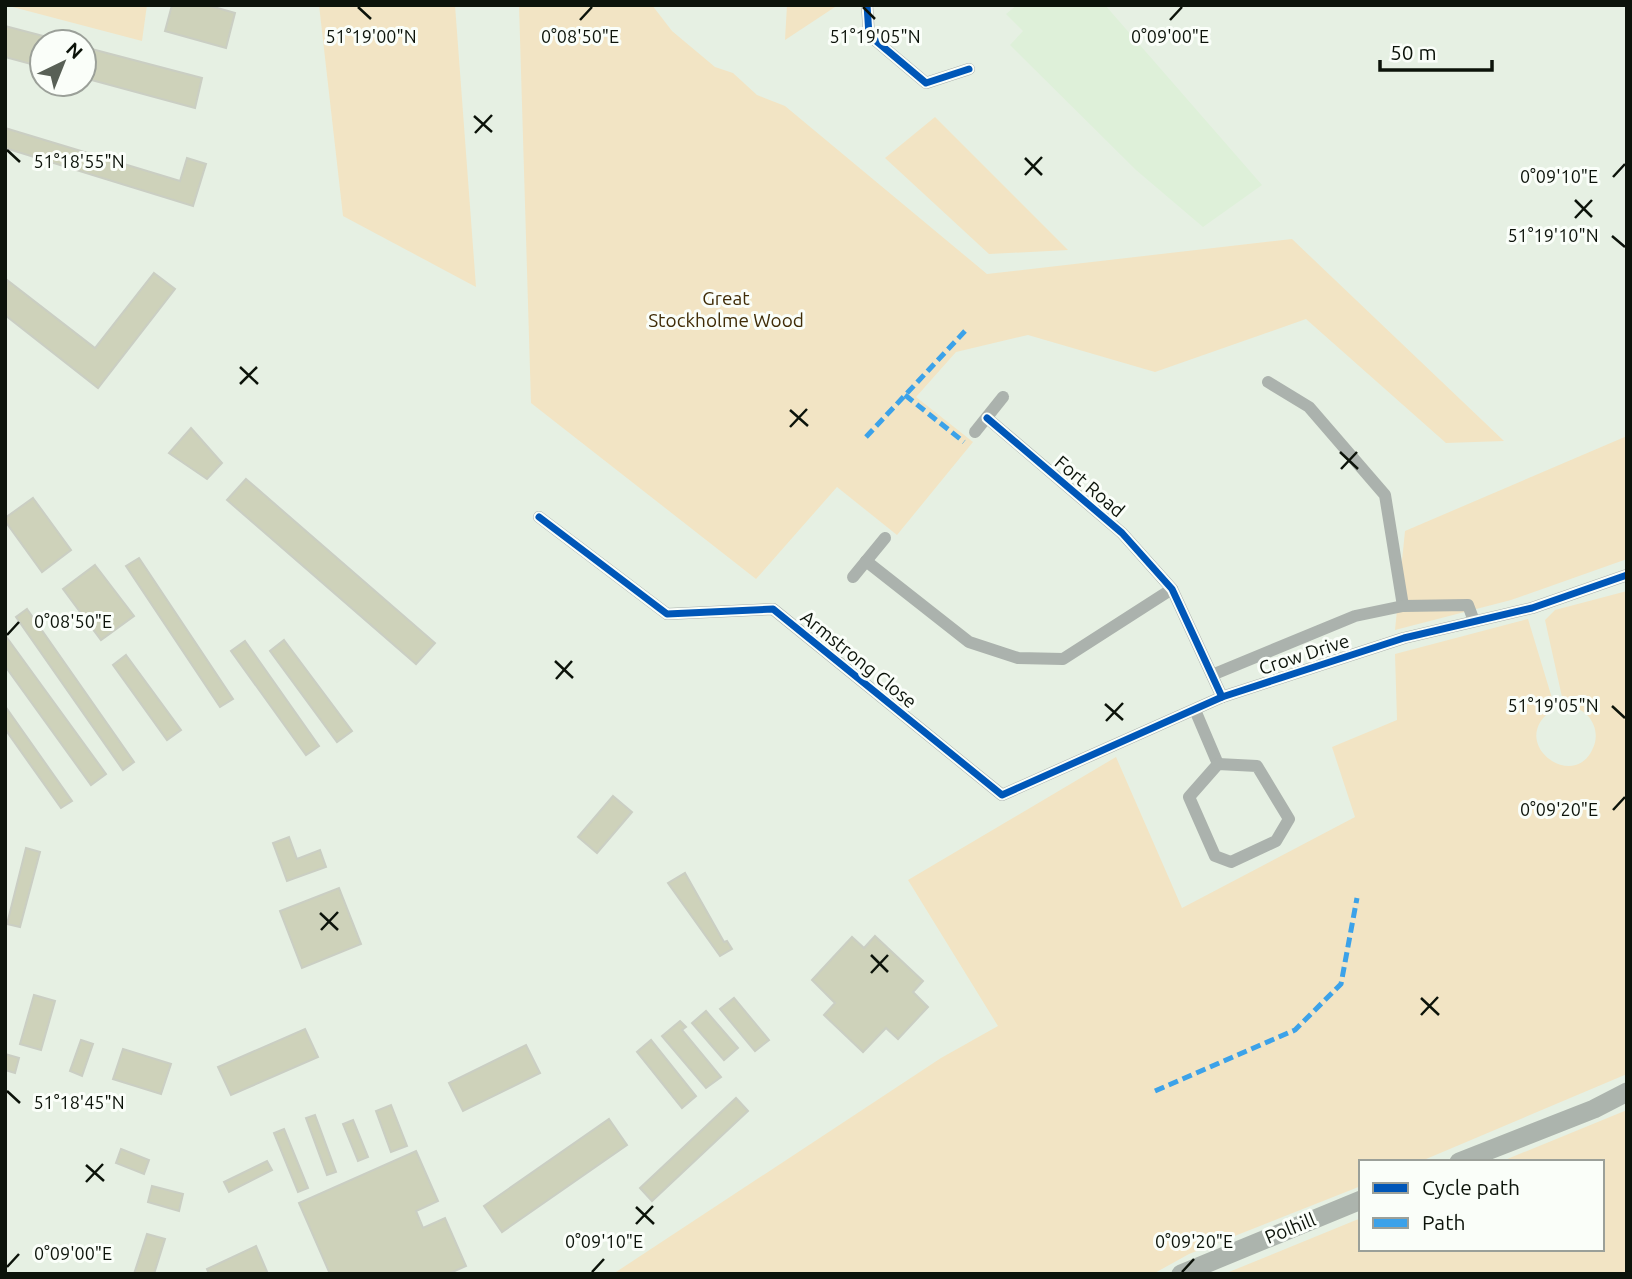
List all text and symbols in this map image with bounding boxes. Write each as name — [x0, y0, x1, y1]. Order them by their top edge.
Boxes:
text: 51°19'00"N — [325, 26, 417, 46]
text: 0°08'50"E — [541, 26, 619, 46]
text: 51°19'05"N — [829, 26, 921, 46]
text: 0°09'00"E — [1131, 26, 1209, 46]
north arrow — [28, 28, 98, 98]
scale bar — [1380, 28, 1492, 72]
text: N — [62, 38, 87, 63]
text: 50 m — [1390, 40, 1437, 64]
text: 51°18'55"N — [33, 151, 125, 171]
text: 0°09'10"E — [1520, 166, 1598, 186]
text: 51°19'10"N — [1507, 225, 1599, 245]
park label: Great Stockholme Wood — [648, 287, 804, 331]
street label: Fort Road — [1051, 451, 1129, 521]
street label: Armstrong Close — [797, 606, 921, 712]
text: 0°08'50"E — [34, 611, 112, 631]
street label: Crow Drive — [1256, 629, 1352, 679]
text: 51°19'05"N — [1507, 695, 1599, 715]
text: 0°09'20"E — [1520, 799, 1598, 819]
text: 51°18'45"N — [33, 1092, 125, 1112]
legend — [1359, 1160, 1604, 1251]
text: Cycle path — [1422, 1175, 1520, 1199]
street label: Polhill — [1261, 1208, 1319, 1248]
text: Path — [1422, 1210, 1465, 1234]
text: 0°09'10"E — [565, 1231, 643, 1251]
text: 0°09'20"E — [1155, 1231, 1233, 1251]
text: 0°09'00"E — [34, 1243, 112, 1263]

